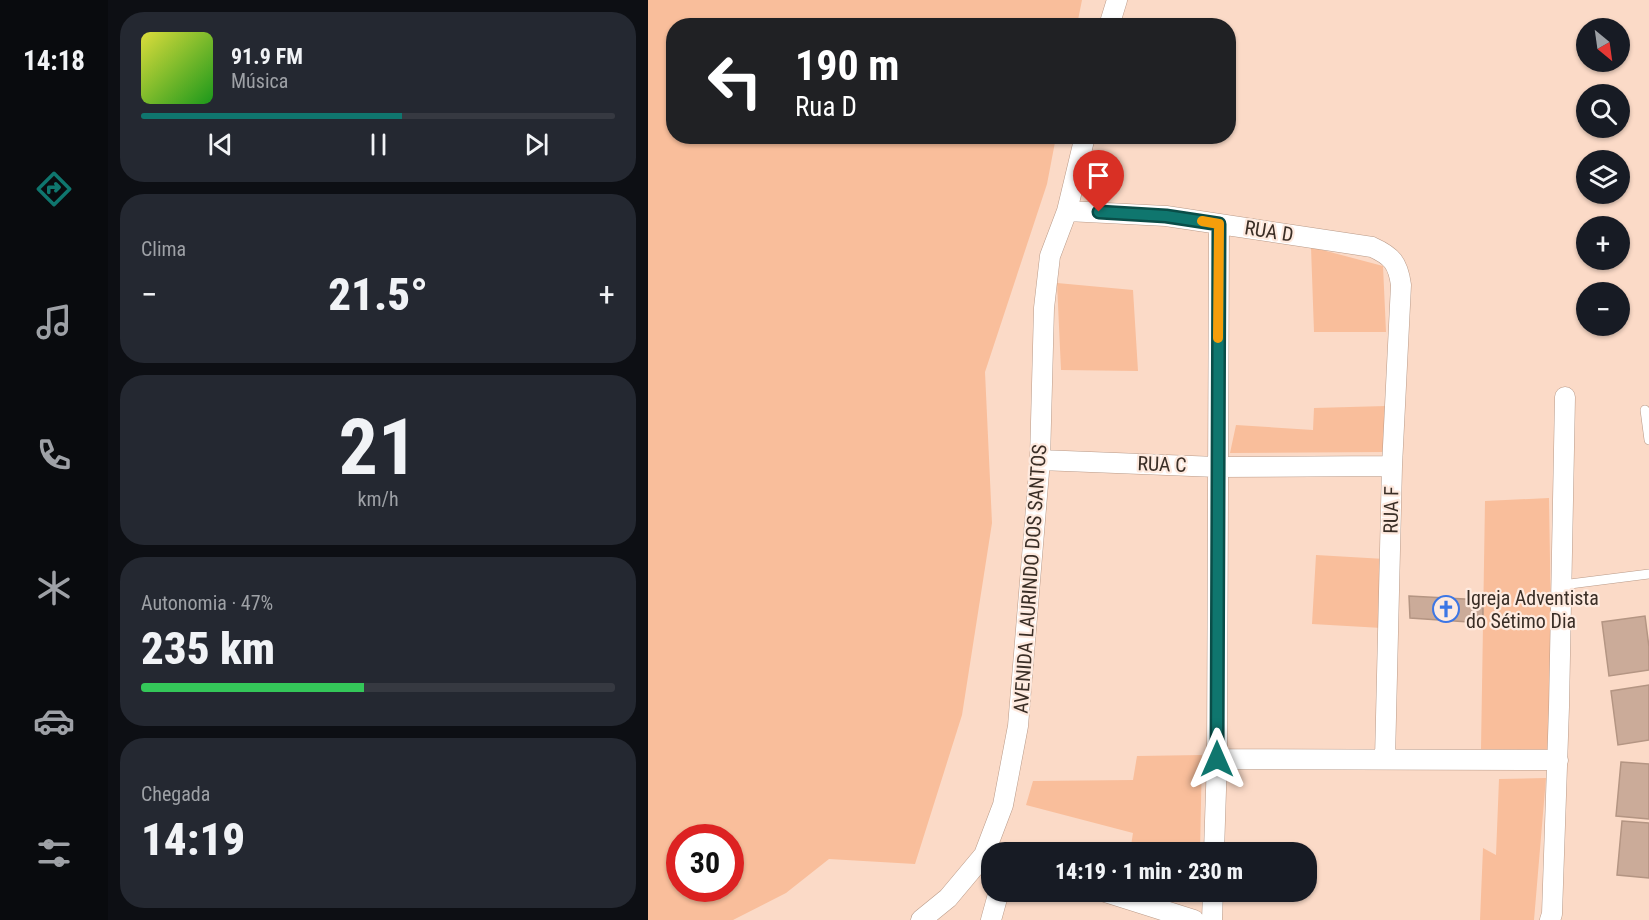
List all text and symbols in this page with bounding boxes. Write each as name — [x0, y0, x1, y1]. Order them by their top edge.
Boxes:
north arrow — [1576, 18, 1630, 72]
map controls — [1576, 18, 1630, 336]
text: 190 m — [795, 41, 900, 90]
icon: left — [696, 42, 774, 120]
text: 91.9 FM — [231, 44, 303, 69]
text: 14:18 — [23, 45, 85, 77]
text: Música — [231, 69, 288, 93]
button: search — [1576, 84, 1630, 138]
text: Rua D — [795, 91, 857, 123]
icon: previous — [204, 128, 237, 161]
icon: pause — [362, 128, 395, 161]
icon: next — [520, 128, 553, 161]
pin — [1073, 150, 1124, 212]
button: layers — [1576, 150, 1630, 204]
icon: arrive — [1082, 159, 1115, 192]
icon: directions — [33, 168, 75, 210]
street label: RUA D — [1243, 215, 1295, 247]
button: + — [1576, 216, 1630, 270]
text: Clima — [141, 237, 186, 261]
text: 21.5° — [328, 268, 428, 321]
text: − — [141, 275, 158, 314]
text: + — [599, 275, 615, 314]
button: − — [1576, 282, 1630, 336]
icon: music — [33, 301, 75, 343]
text: 21 — [339, 402, 417, 493]
icon: phone — [33, 434, 75, 476]
street label: AVENIDA LAURINDO DOS SANTOS — [1009, 444, 1051, 714]
street label: RUA C — [1137, 451, 1187, 477]
street label: RUA F — [1379, 486, 1403, 534]
text: km/h — [357, 487, 399, 511]
icon: climate — [33, 567, 75, 609]
place label: Igreja Adventista do Sétimo Dia — [1466, 586, 1599, 633]
text: Autonomia · 47% — [141, 591, 273, 615]
church icon: Igreja Adventista do Sétimo Dia — [1431, 594, 1461, 624]
text: 235 km — [141, 622, 275, 675]
icon: car — [33, 700, 75, 742]
position arrow — [1185, 727, 1249, 791]
text: Chegada — [141, 782, 210, 806]
text: 14:19 — [141, 813, 245, 866]
speed limit sign: 30 — [666, 824, 744, 902]
icon: filters — [33, 832, 75, 874]
text: 14:19 · 1 min · 230 m — [1055, 859, 1243, 884]

